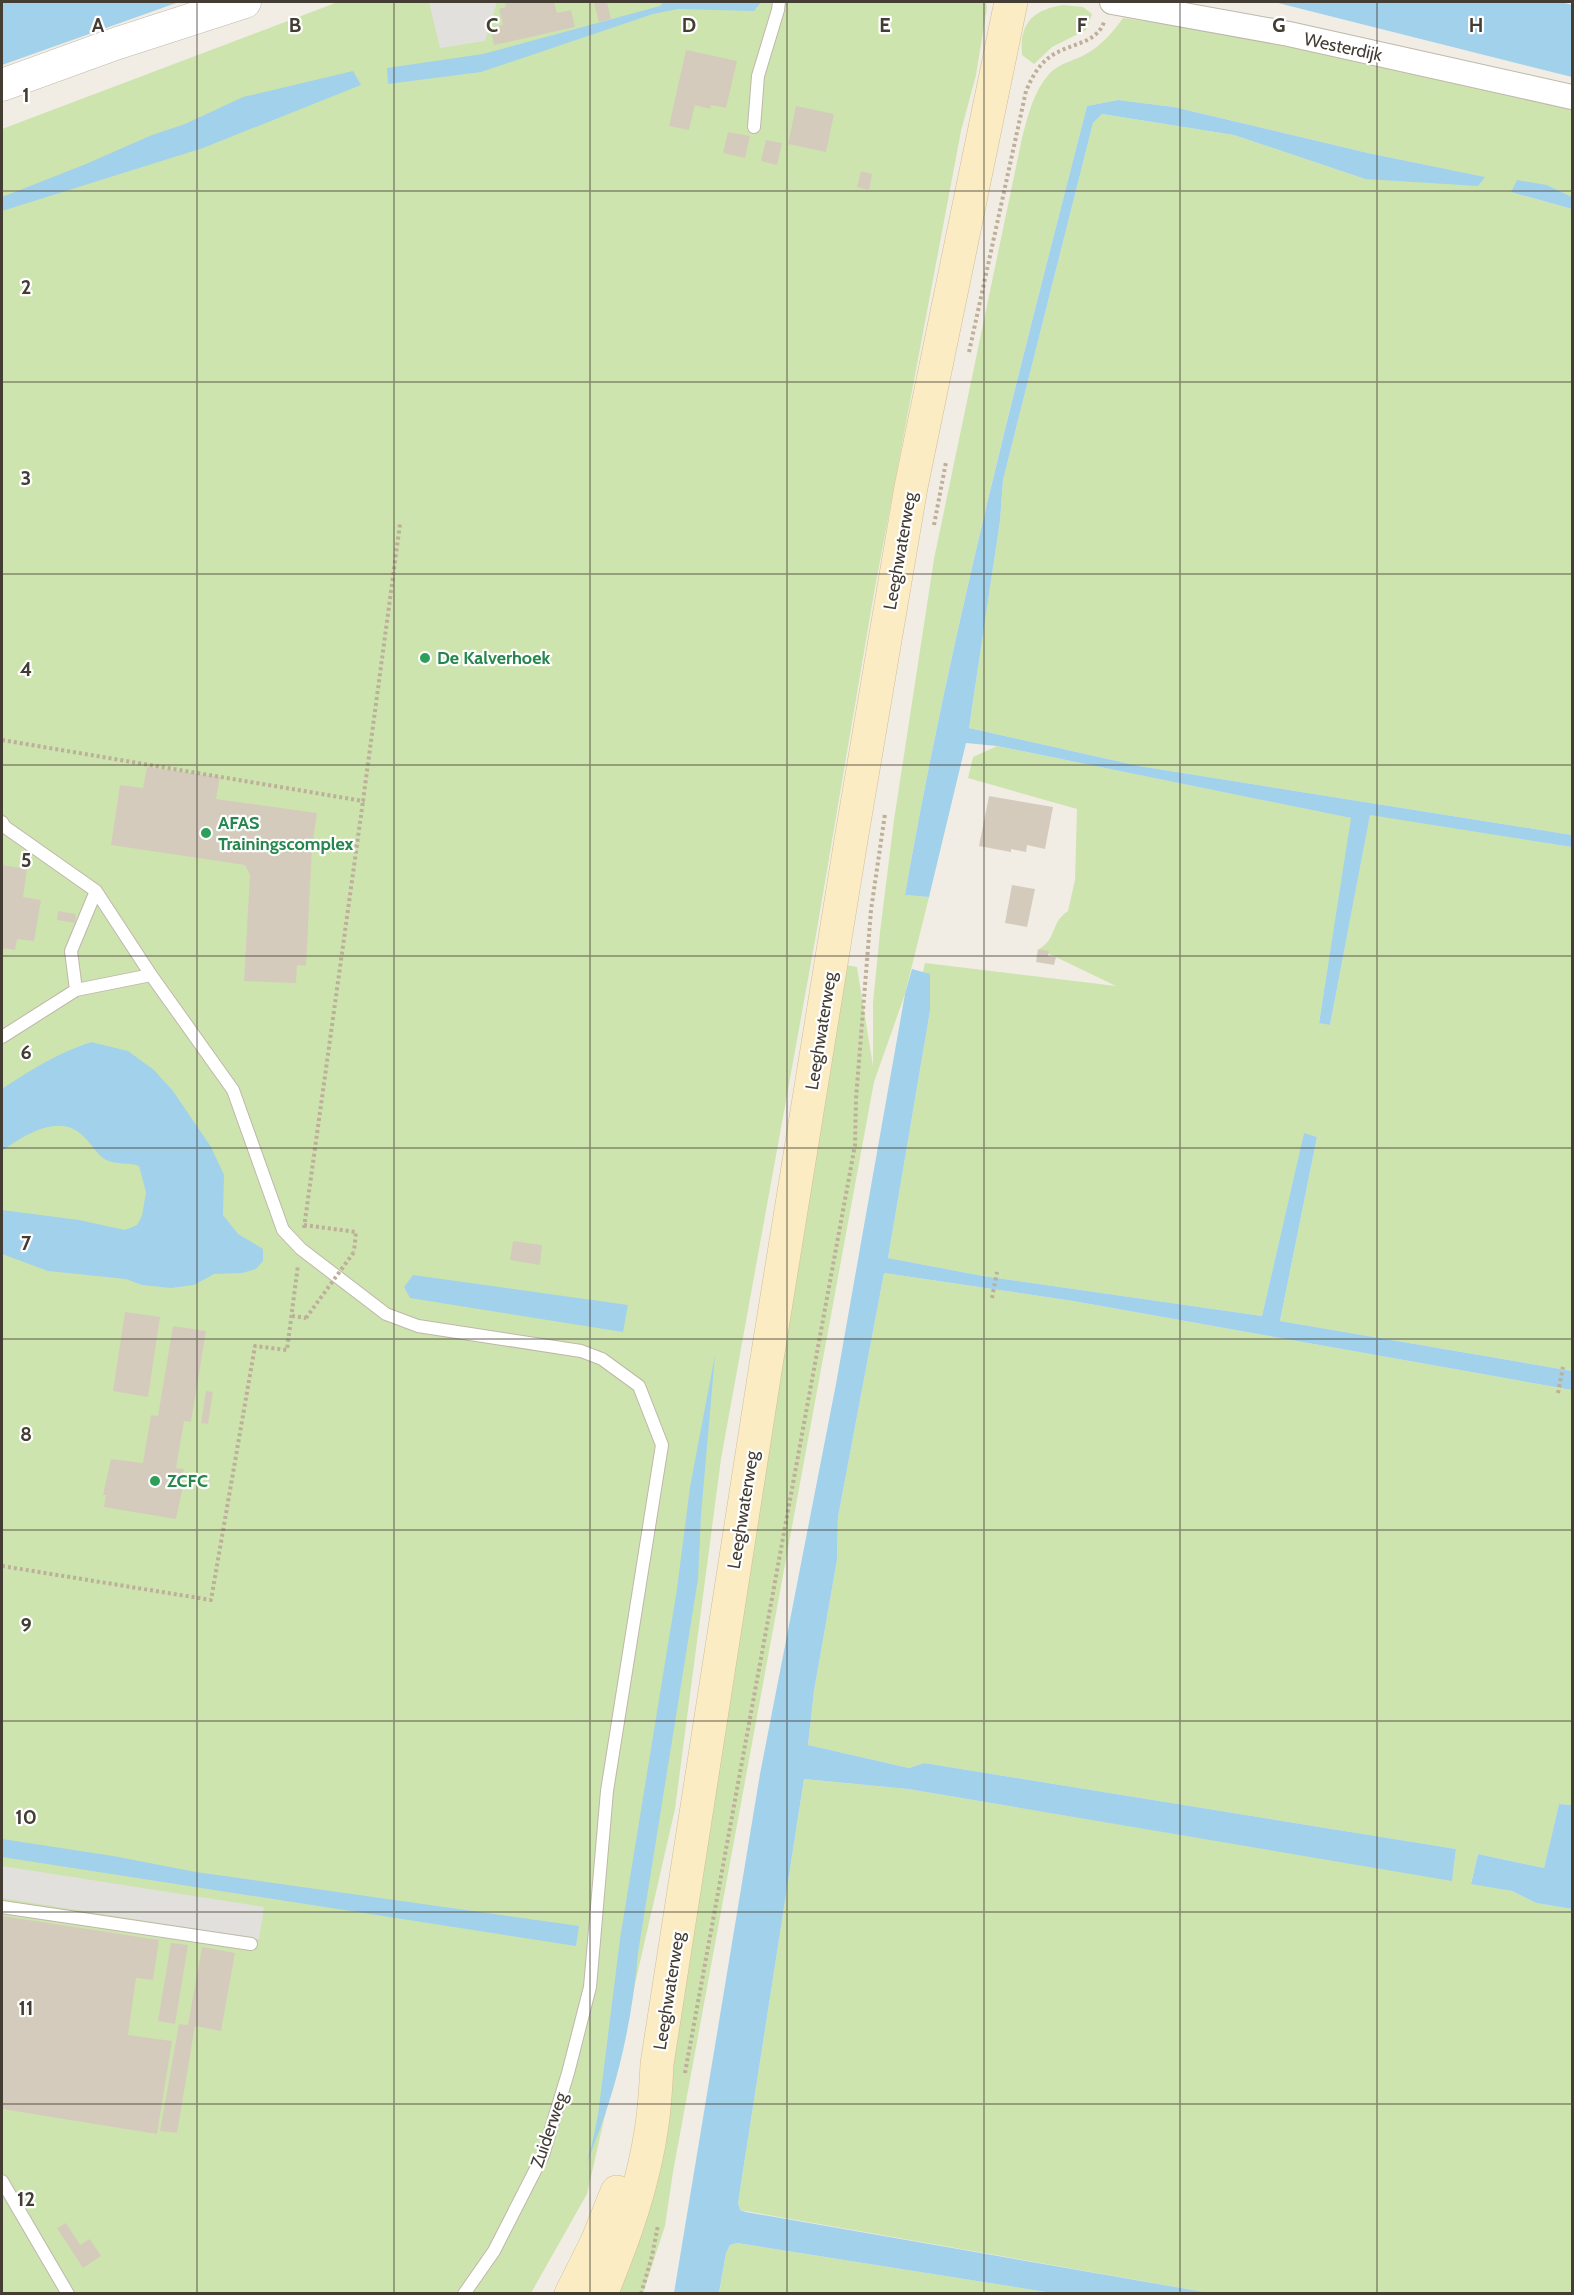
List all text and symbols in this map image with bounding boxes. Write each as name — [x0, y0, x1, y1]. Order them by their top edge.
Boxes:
text: A — [92, 13, 105, 37]
text: B — [289, 13, 301, 37]
text: C — [486, 13, 498, 37]
text: D — [682, 13, 696, 37]
text: E — [879, 13, 891, 37]
text: F — [1077, 13, 1088, 37]
text: G — [1272, 13, 1286, 37]
text: H — [1469, 13, 1483, 37]
street label: Westerdijk — [1302, 28, 1385, 66]
text: 1 — [22, 83, 30, 107]
text: 2 — [21, 275, 31, 299]
text: 3 — [21, 466, 31, 490]
street label: Leeghwaterweg — [879, 489, 921, 612]
place label: De Kalverhoek — [437, 647, 550, 669]
marker: De Kalverhoek — [418, 651, 432, 665]
text: 4 — [20, 657, 32, 681]
place label: AFAS Trainingscomplex — [218, 812, 354, 855]
marker: AFAS Trainingscomplex — [199, 826, 213, 840]
text: 5 — [21, 848, 31, 872]
street label: Leeghwaterweg — [801, 969, 841, 1092]
text: 6 — [20, 1040, 32, 1064]
text: 7 — [21, 1231, 32, 1255]
text: 8 — [20, 1422, 32, 1446]
street label: Leeghwaterweg — [723, 1448, 763, 1571]
place label: ZCFC — [167, 1470, 208, 1492]
marker: ZCFC — [148, 1474, 162, 1488]
text: 9 — [20, 1613, 32, 1637]
text: 10 — [15, 1805, 37, 1829]
street label: Leeghwaterweg — [649, 1929, 689, 2052]
text: 11 — [19, 1996, 33, 2020]
street label: Zuiderweg — [526, 2088, 573, 2171]
text: 12 — [17, 2187, 35, 2211]

